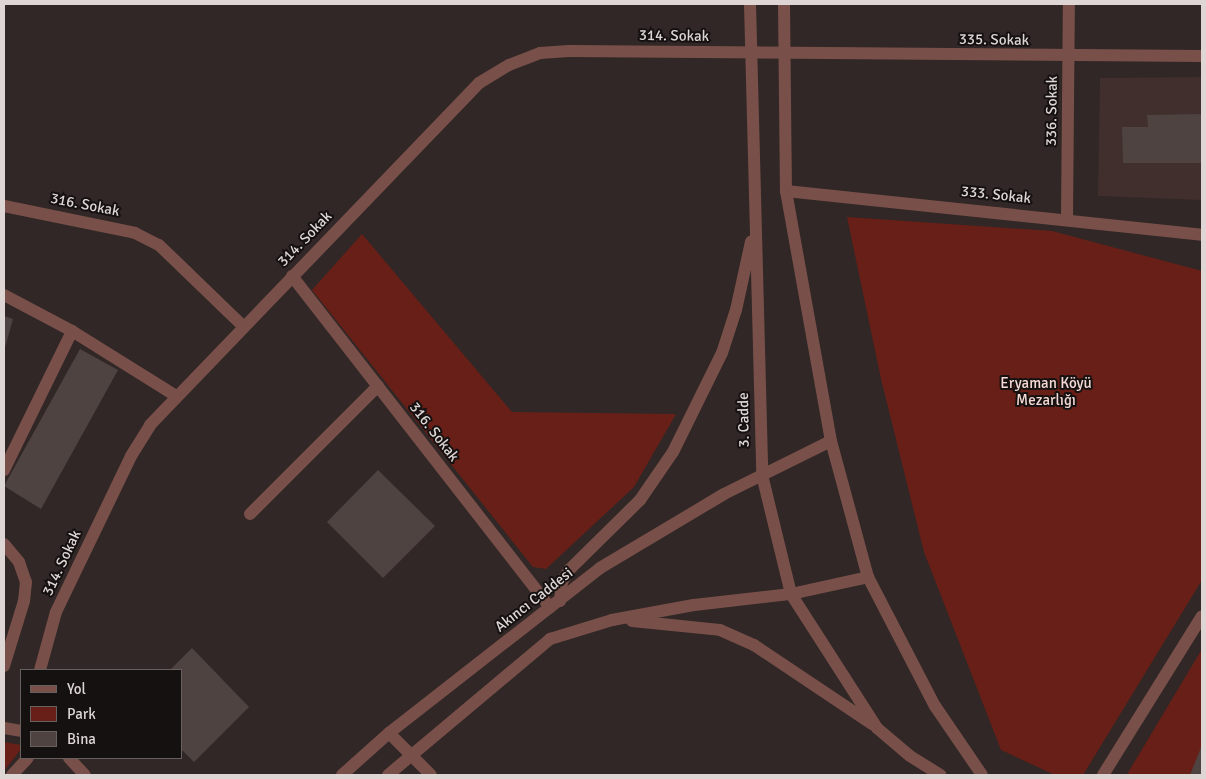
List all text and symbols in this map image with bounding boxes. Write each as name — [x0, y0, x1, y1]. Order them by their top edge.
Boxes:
street label: 314. Sokak — [639, 26, 709, 46]
street label: 335. Sokak — [959, 30, 1029, 50]
street label: 336. Sokak — [1042, 76, 1062, 146]
street label: 333. Sokak — [960, 182, 1032, 208]
street label: 316. Sokak — [49, 189, 121, 221]
street label: 314. Sokak — [274, 207, 336, 271]
park label: Eryaman Köyü Mezarlığı — [1000, 374, 1092, 409]
street label: 3. Cadde — [735, 392, 753, 448]
street label: 316. Sokak — [405, 399, 463, 465]
street label: 314. Sokak — [39, 527, 85, 599]
street label: Akıncı Caddesi — [491, 564, 577, 636]
legend — [20, 669, 182, 759]
text: Yol — [67, 680, 86, 698]
text: Park — [67, 705, 96, 723]
text: Bina — [67, 730, 96, 748]

